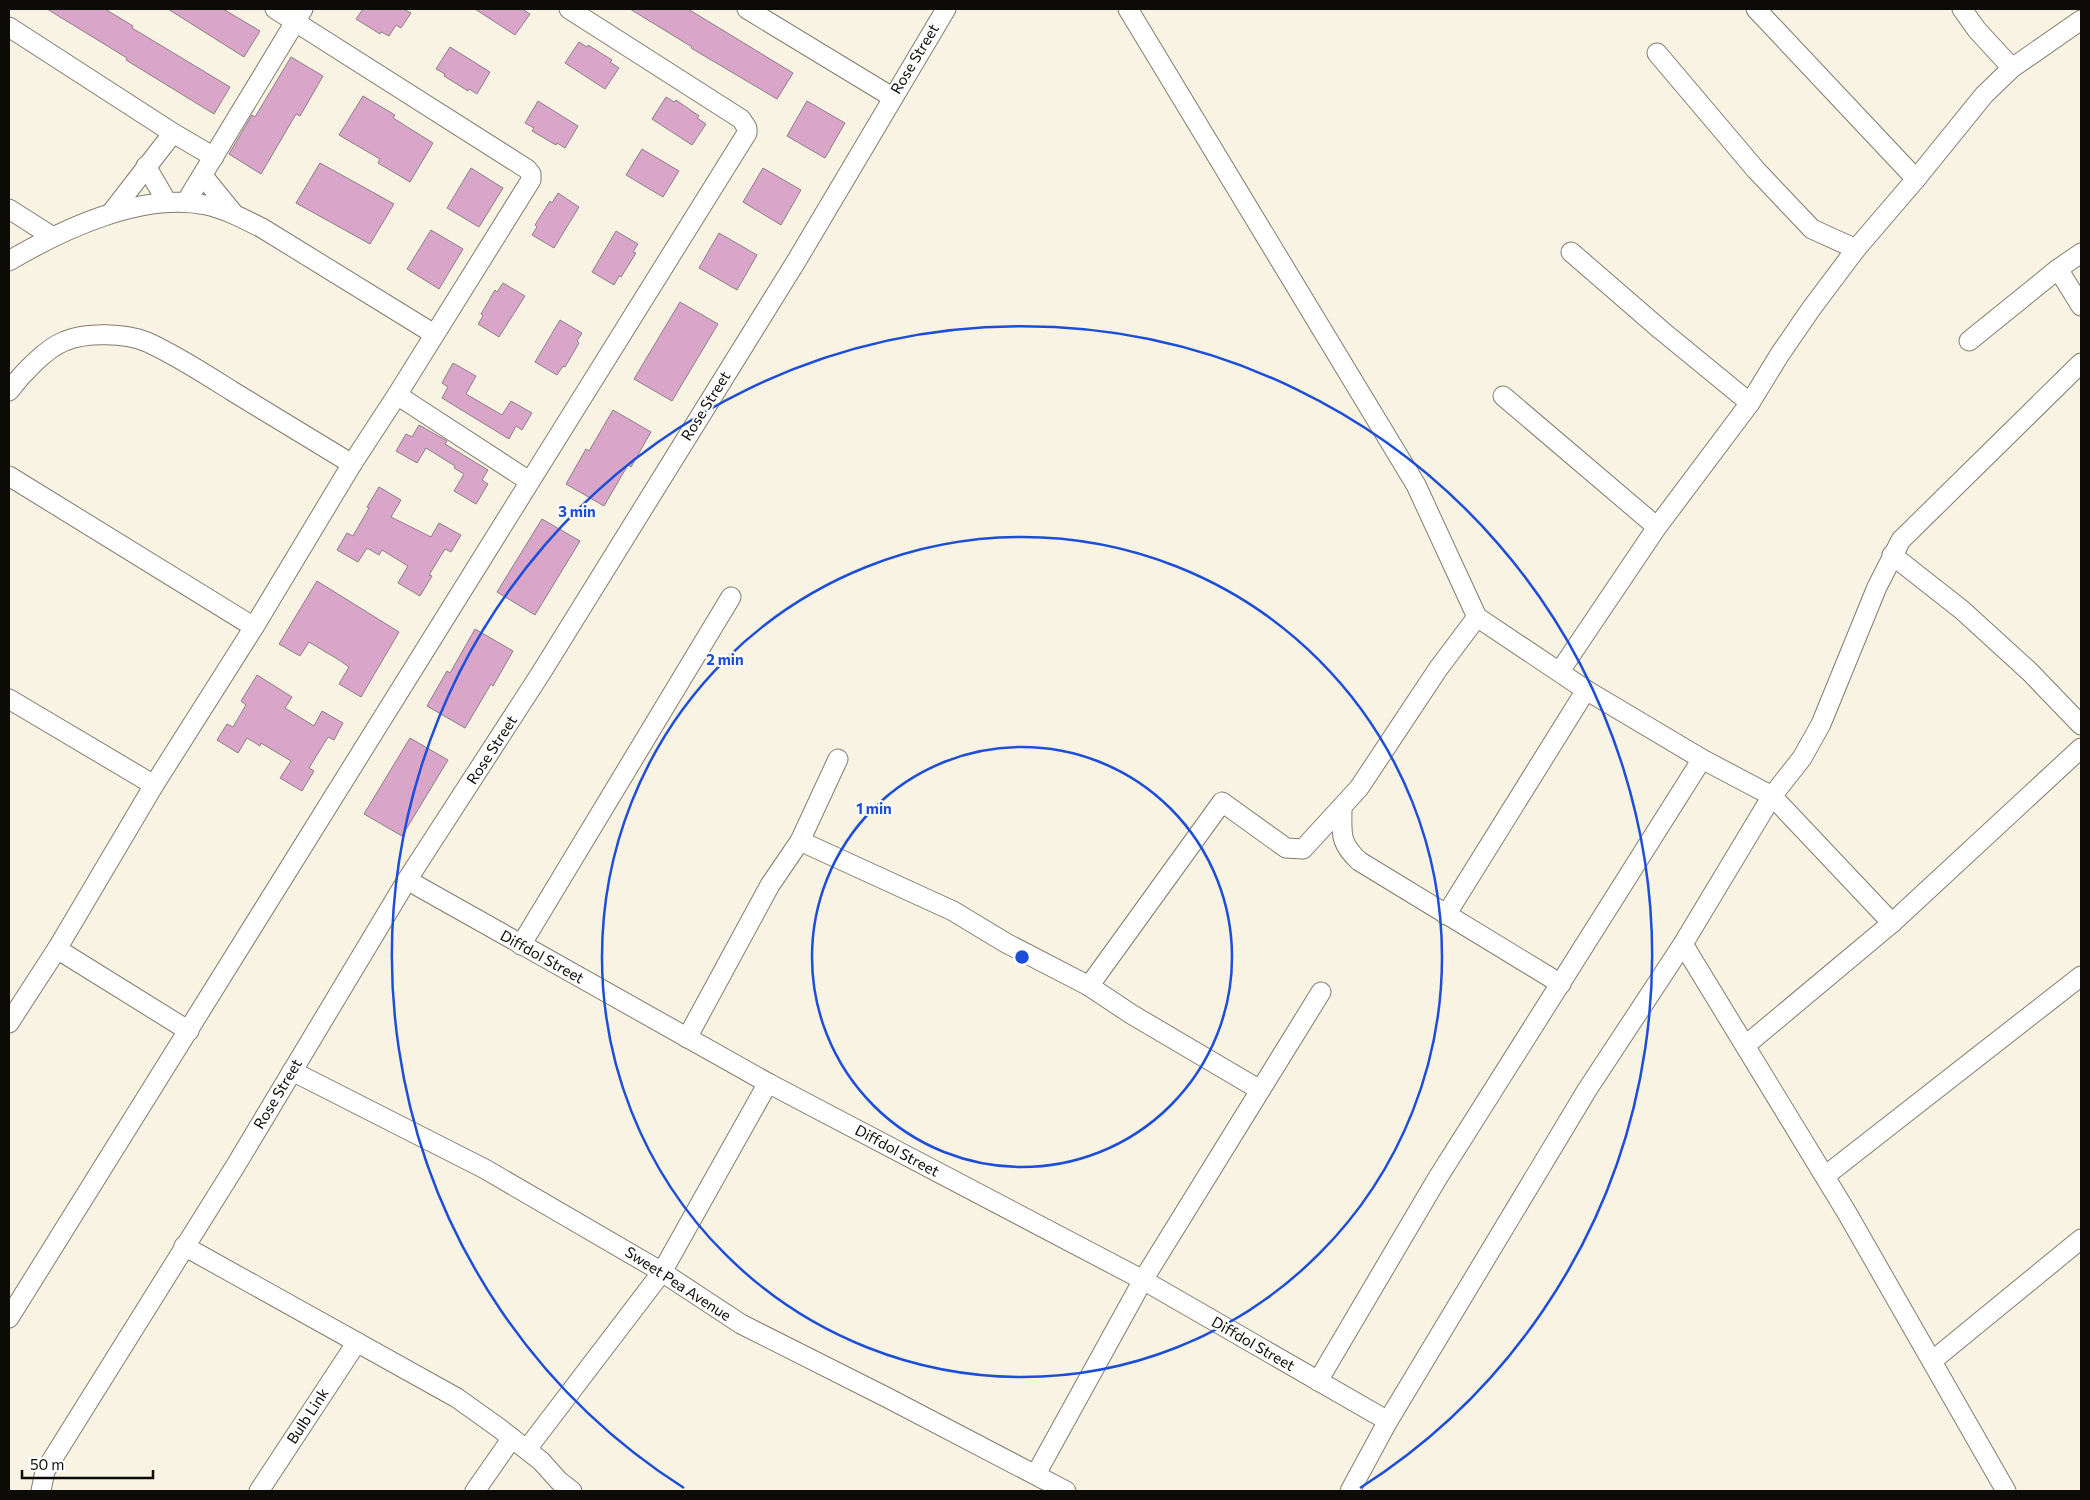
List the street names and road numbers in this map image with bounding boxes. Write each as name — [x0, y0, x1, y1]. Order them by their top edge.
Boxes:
street label: Rose Street — [886, 20, 942, 97]
street label: Rose Street — [677, 367, 734, 443]
street label: Rose Street — [462, 712, 520, 787]
street label: Diffdol Street — [497, 926, 587, 987]
street label: Rose Street — [249, 1055, 305, 1132]
street label: Diffdol Street — [852, 1120, 943, 1180]
street label: Sweet Pea Avenue — [622, 1242, 735, 1324]
street label: Diffdol Street — [1209, 1312, 1298, 1374]
street label: Bulb Link — [283, 1384, 332, 1447]

